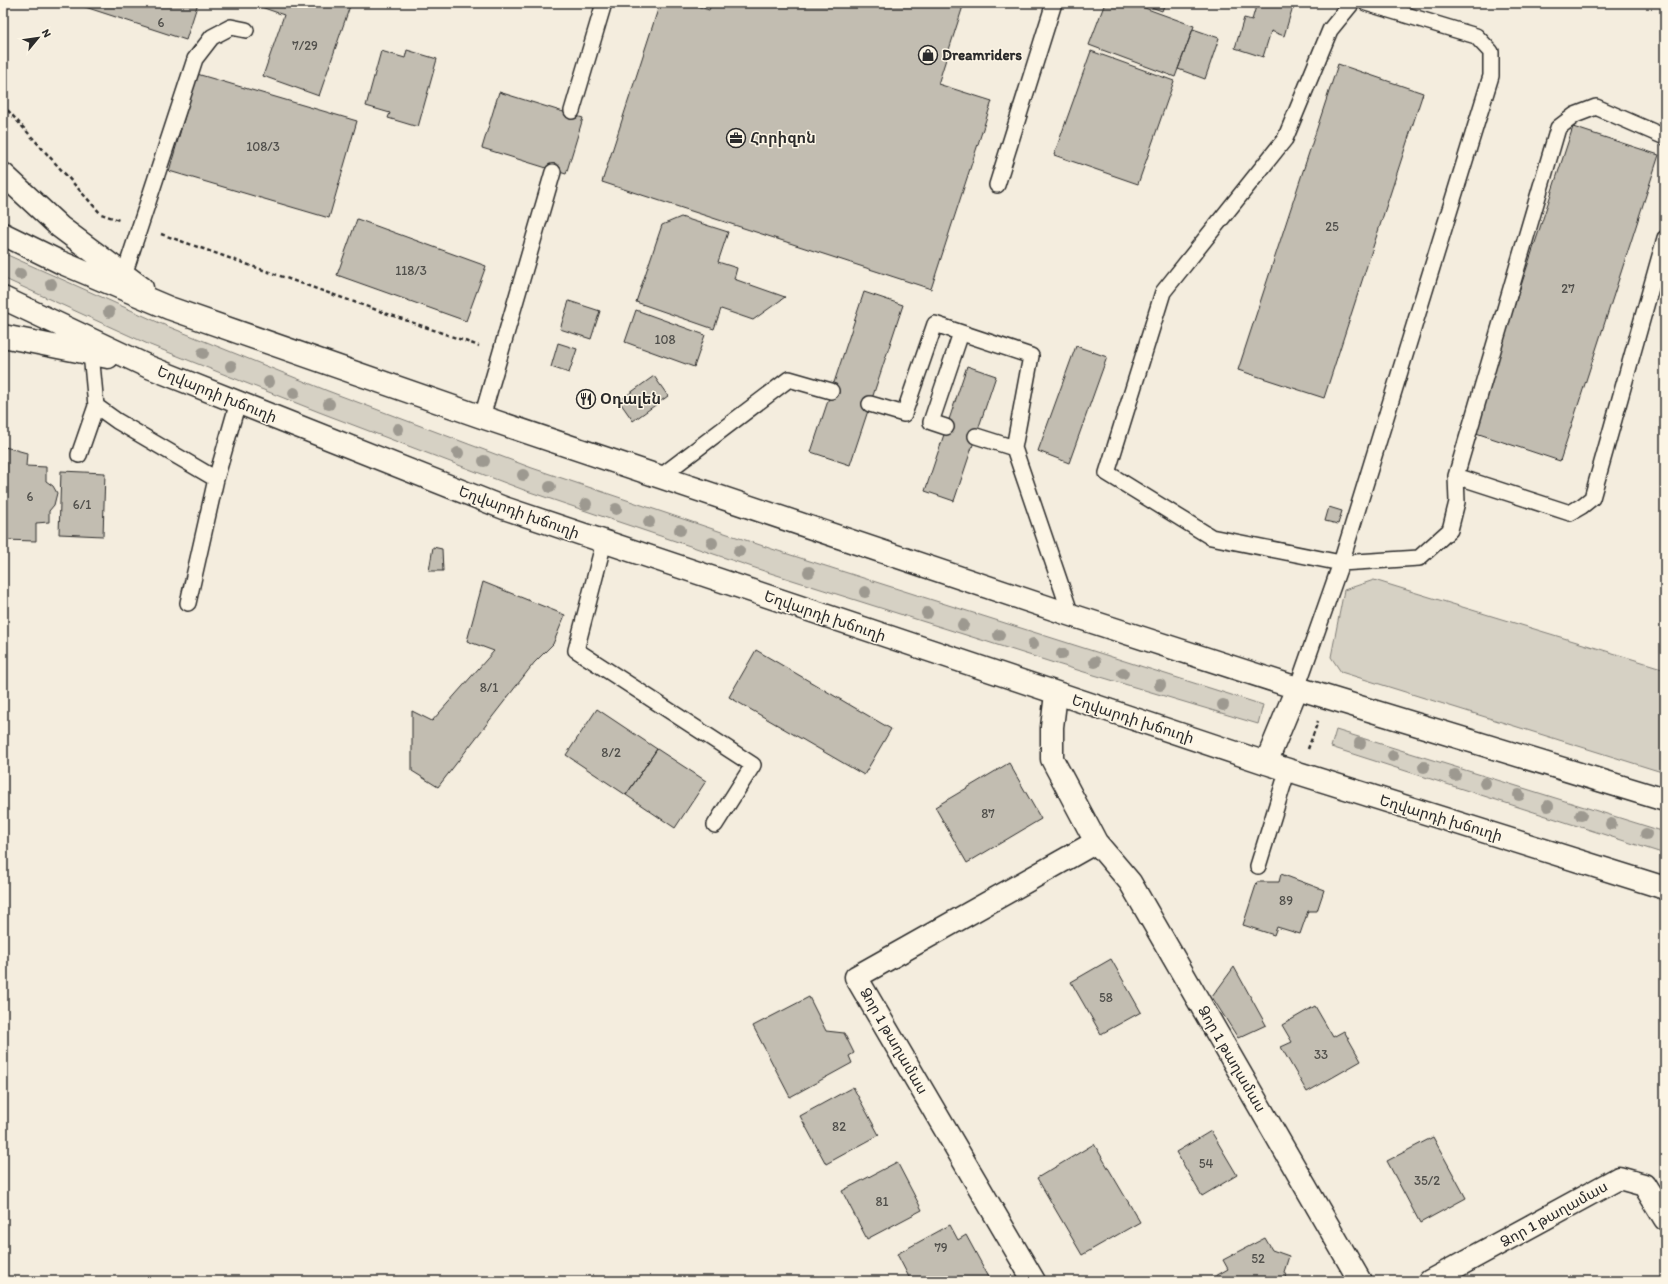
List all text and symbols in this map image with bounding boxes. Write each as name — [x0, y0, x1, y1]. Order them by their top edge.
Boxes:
house number: 6 — [158, 15, 165, 30]
north arrow — [18, 18, 58, 58]
text: N — [39, 27, 54, 40]
house number: 7/29 — [292, 38, 318, 53]
shop icon: Dreamriders — [917, 44, 939, 66]
place label: Dreamriders — [942, 46, 1022, 64]
office icon: Հորիզոն — [725, 127, 747, 149]
place label: Հորիզոն — [750, 129, 816, 147]
house number: 108/3 — [246, 139, 280, 154]
house number: 25 — [1325, 219, 1339, 234]
house number: 118/3 — [395, 263, 427, 278]
house number: 27 — [1561, 281, 1575, 296]
house number: 108 — [654, 332, 676, 347]
street label: Եղվարդի խճուղի — [155, 362, 279, 426]
restaurant icon: Օդալեն — [575, 388, 597, 410]
place label: Օդալեն — [600, 390, 661, 408]
street label: Եղվարդի խճուղի — [456, 482, 582, 542]
house number: 6 — [27, 489, 34, 504]
house number: 6/1 — [73, 497, 91, 512]
street label: Եղվարդի խճուղի — [762, 587, 888, 645]
house number: 8/1 — [480, 680, 498, 695]
street label: Եղվարդի խճուղի — [1070, 691, 1196, 747]
house number: 8/2 — [601, 745, 621, 760]
street label: Եղվարդի խճուղի — [1377, 791, 1505, 845]
house number: 87 — [981, 806, 995, 821]
house number: 89 — [1279, 893, 1293, 908]
street label: Ձոր 1 թաղամաս — [856, 985, 932, 1097]
house number: 58 — [1099, 990, 1113, 1005]
street label: Ձոր 1 թաղամաս — [1194, 1003, 1270, 1115]
house number: 33 — [1314, 1047, 1328, 1062]
house number: 82 — [832, 1119, 846, 1134]
house number: 54 — [1199, 1156, 1214, 1171]
house number: 35/2 — [1414, 1173, 1440, 1188]
street label: Ձոր 1 թաղամաս — [1497, 1177, 1611, 1251]
house number: 81 — [875, 1194, 889, 1209]
house number: 79 — [934, 1240, 948, 1255]
house number: 52 — [1251, 1251, 1265, 1266]

